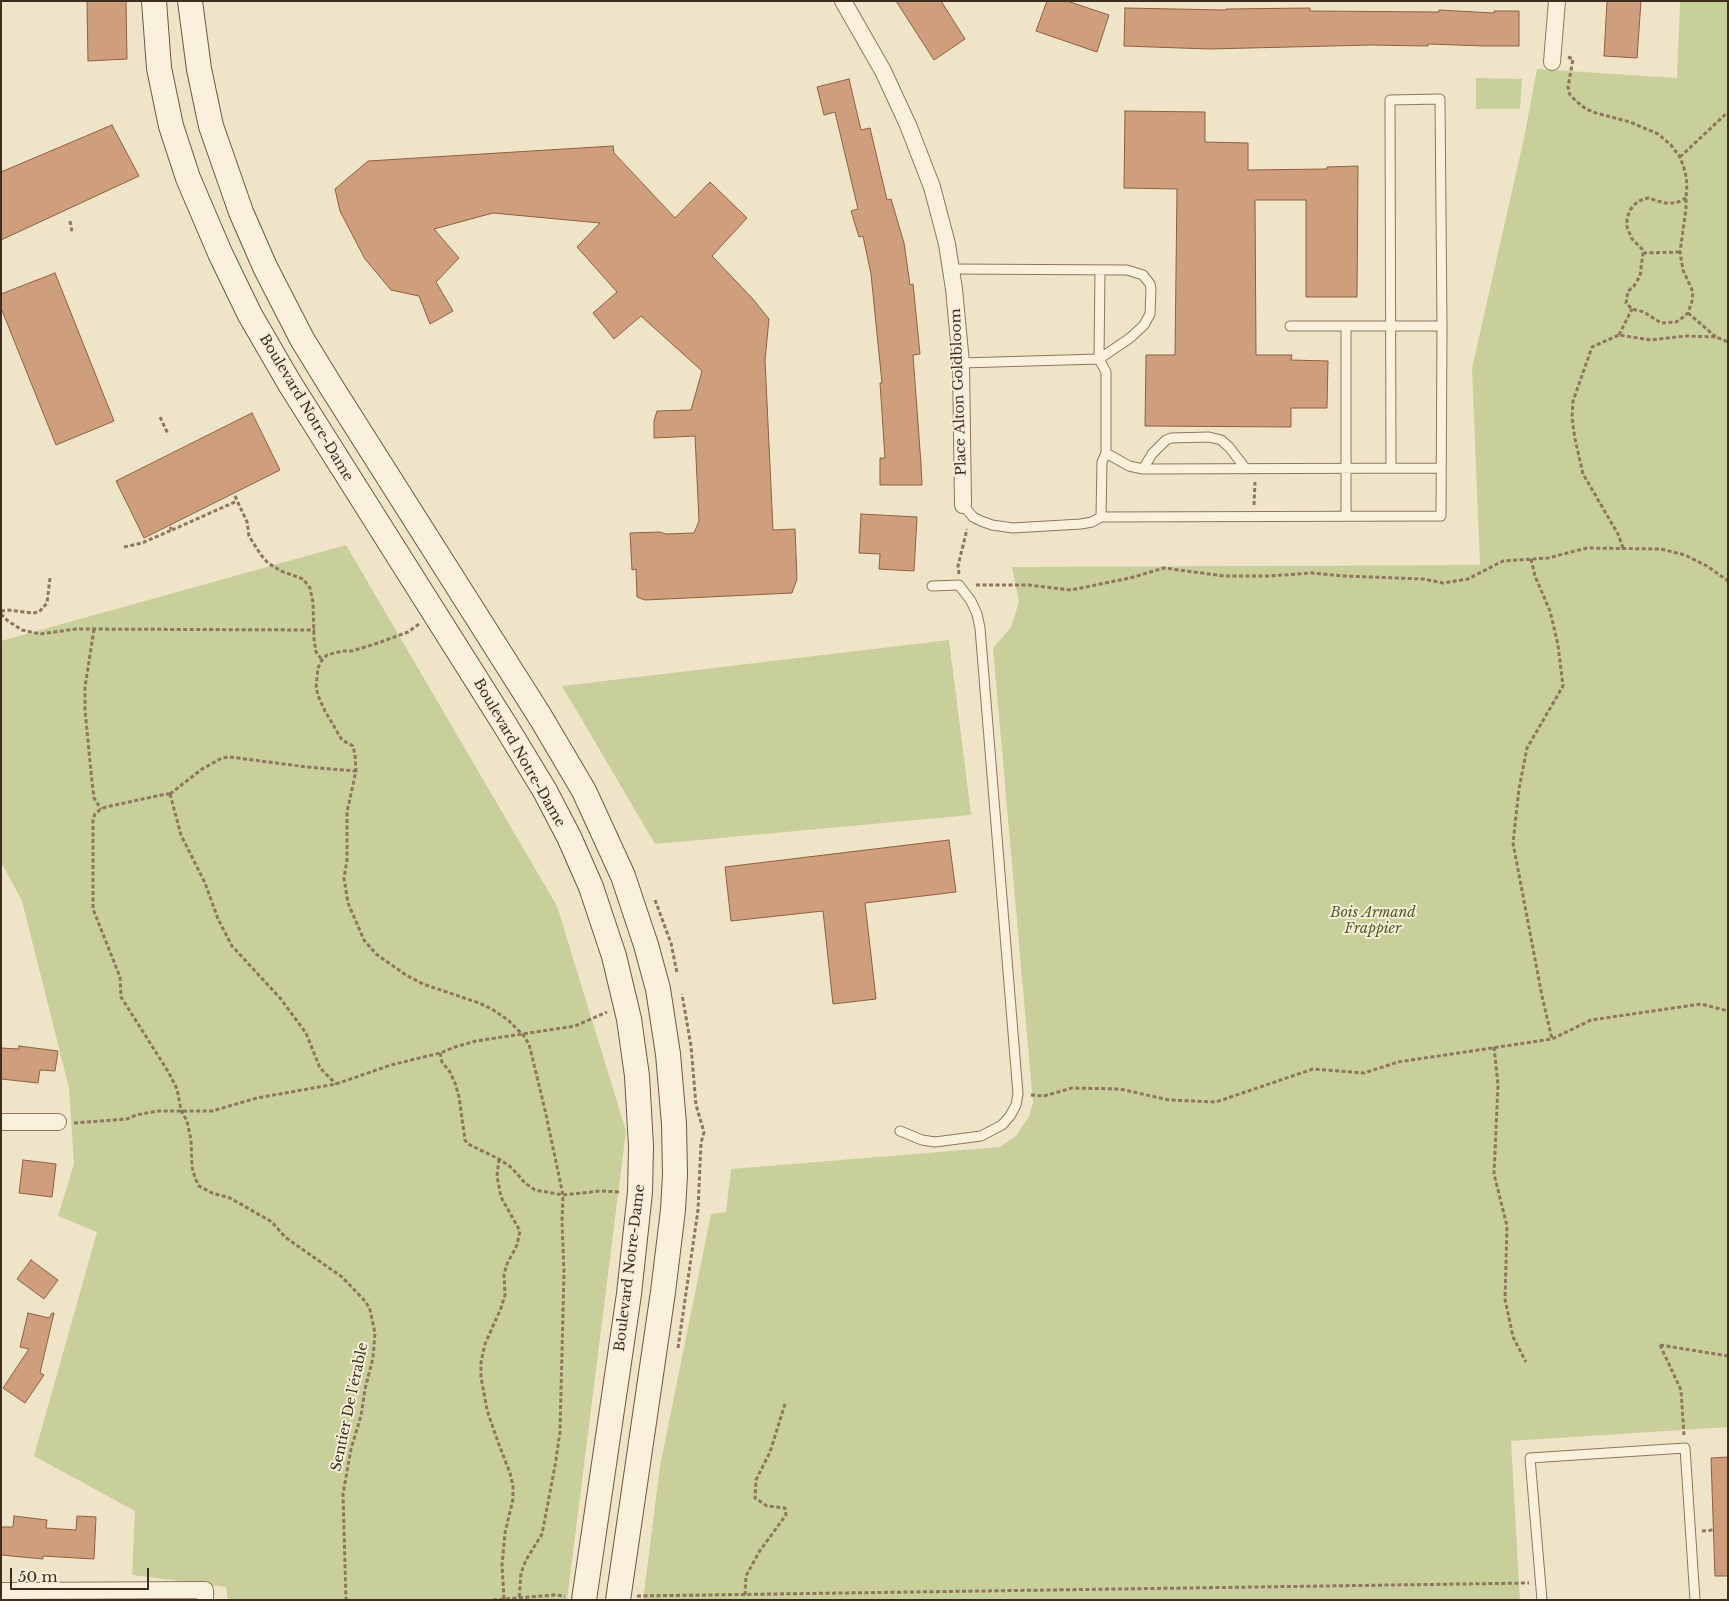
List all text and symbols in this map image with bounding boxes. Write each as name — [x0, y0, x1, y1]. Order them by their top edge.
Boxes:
street label: Place Alton Goldbloom — [948, 308, 970, 476]
street label: Boulevard Notre-Dame — [255, 331, 357, 485]
street label: Boulevard Notre-Dame — [470, 676, 568, 830]
park label: Bois Armand Frappier — [1330, 905, 1416, 938]
street label: Boulevard Notre-Dame — [611, 1183, 649, 1353]
street label: Sentier De l'érable — [328, 1341, 372, 1473]
scale bar — [12, 1558, 151, 1590]
text: 50 m — [18, 1567, 58, 1586]

